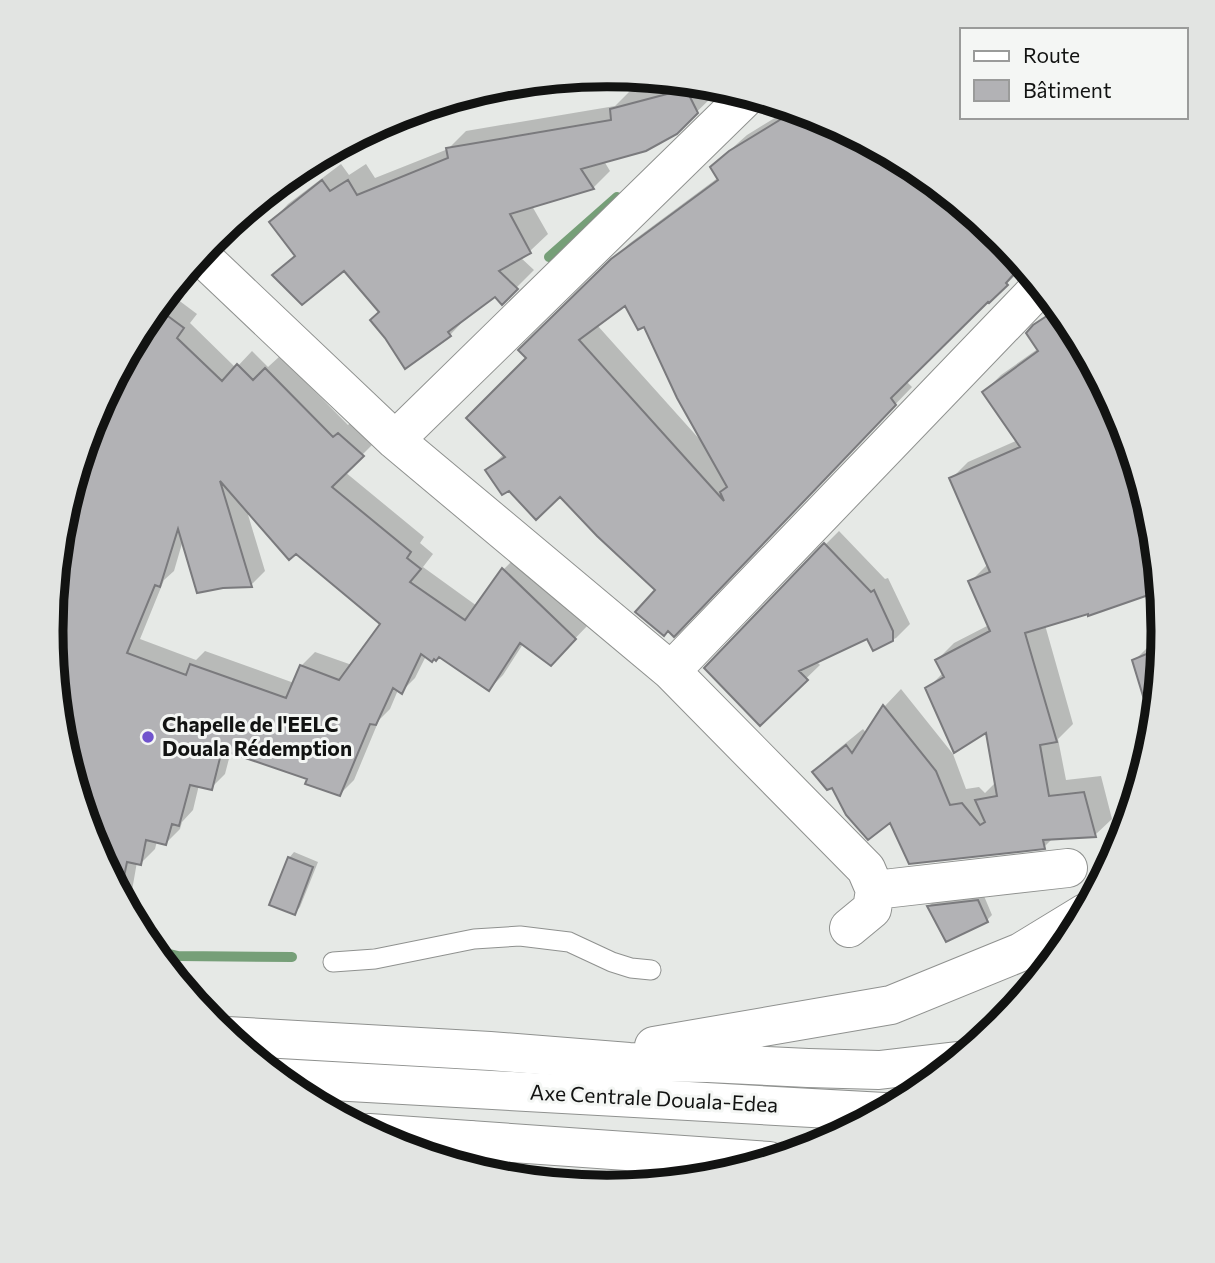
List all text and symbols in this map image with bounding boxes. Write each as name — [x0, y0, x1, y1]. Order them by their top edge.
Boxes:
legend — [960, 28, 1187, 119]
text: Route — [1023, 42, 1080, 67]
text: Bâtiment — [1023, 77, 1112, 102]
place label: Chapelle de l'EELC Douala Rédemption — [162, 711, 352, 760]
marker: Chapelle de l'EELC Douala Rédemption — [140, 729, 156, 745]
street label: Axe Centrale Douala-Edea — [529, 1079, 779, 1116]

